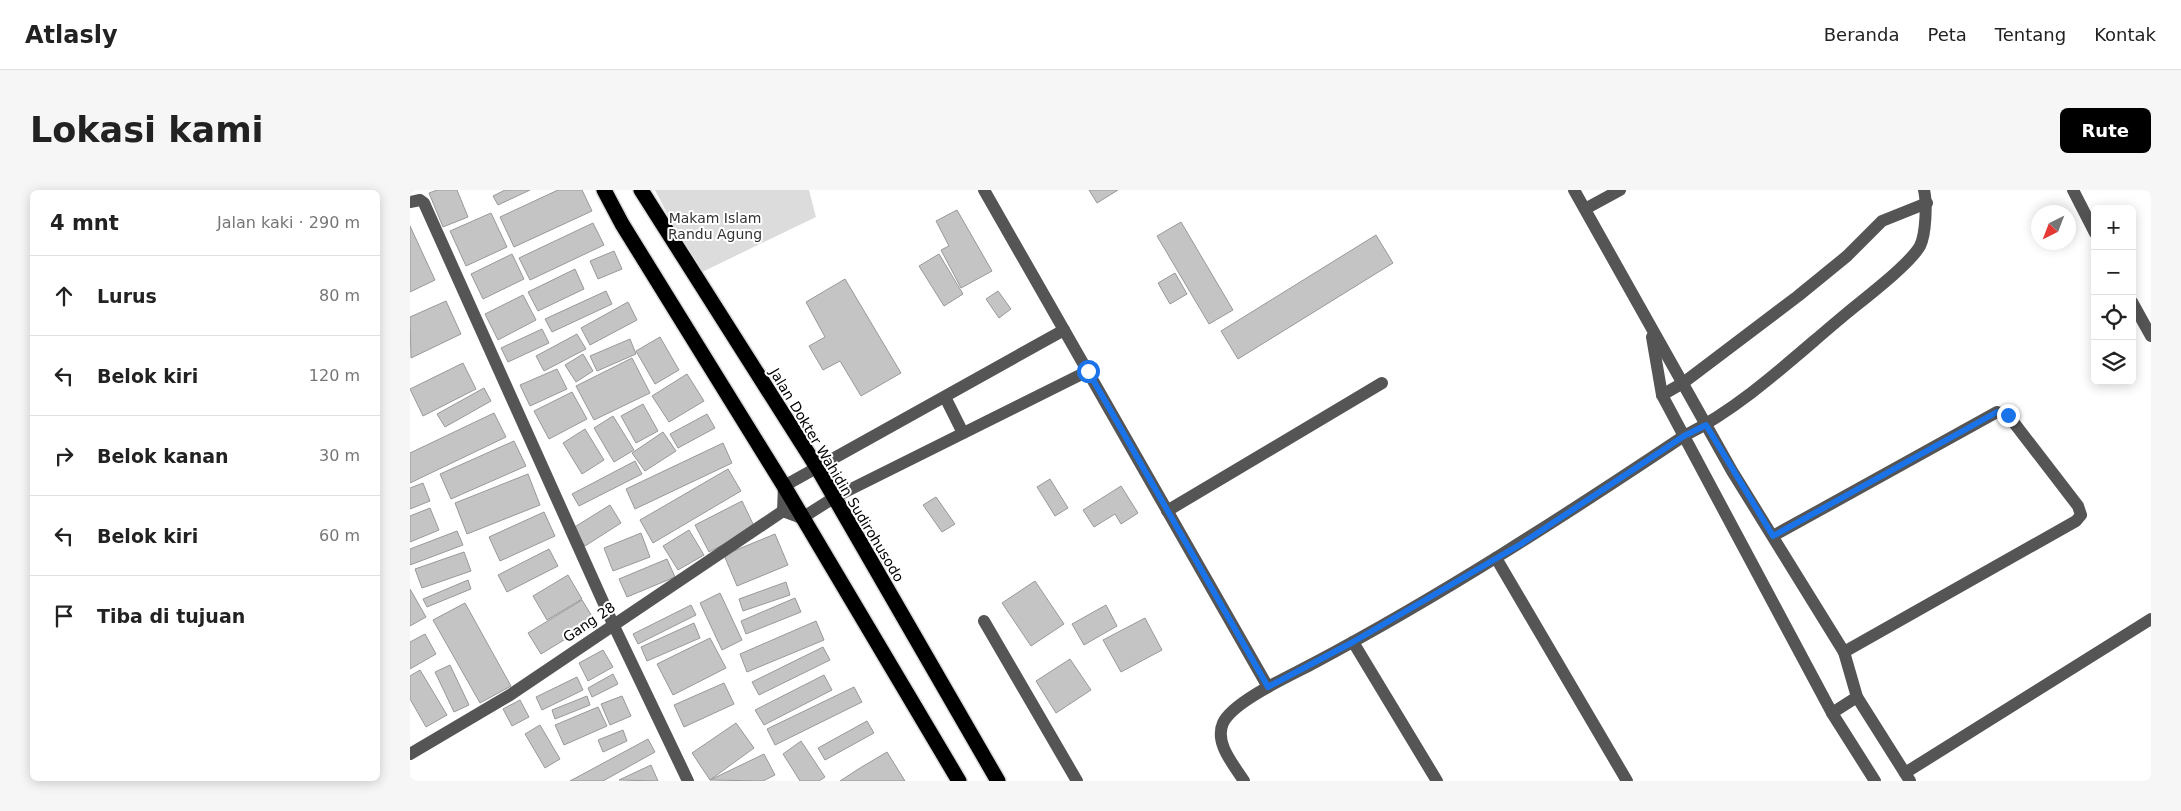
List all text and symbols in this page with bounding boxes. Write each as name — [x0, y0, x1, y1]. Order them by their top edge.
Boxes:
text: Atlasly — [25, 21, 118, 49]
text: Beranda — [1824, 24, 1899, 45]
text: Peta — [1927, 24, 1967, 45]
text: Tentang — [1995, 24, 2066, 45]
text: Kontak — [2094, 24, 2156, 45]
button: Rute — [2060, 108, 2151, 153]
text: Lokasi kami — [30, 110, 264, 150]
north arrow — [2031, 205, 2076, 250]
map controls — [2091, 205, 2136, 385]
button: + — [2091, 205, 2136, 250]
park label: Makam Islam Randu Agung — [668, 210, 762, 242]
text: 4 mnt — [50, 211, 119, 235]
text: Jalan kaki · 290 m — [217, 213, 360, 232]
button: − — [2091, 250, 2136, 295]
icon: ahead — [50, 282, 78, 310]
text: Lurus — [97, 285, 157, 307]
text: 80 m — [319, 286, 360, 305]
button: locate — [2091, 295, 2136, 340]
button: layers — [2091, 340, 2136, 385]
route start — [1077, 360, 1100, 383]
icon: left — [50, 362, 78, 390]
street label: Jalan Dokter Wahidin Sudirohusodo — [766, 364, 907, 585]
text: Belok kiri — [97, 365, 198, 387]
text: 120 m — [309, 366, 360, 385]
route end — [1997, 404, 2020, 427]
icon: right — [50, 442, 78, 470]
text: Belok kanan — [97, 445, 229, 467]
text: 30 m — [319, 446, 360, 465]
icon: left — [50, 522, 78, 550]
text: Belok kiri — [97, 525, 198, 547]
text: 60 m — [319, 526, 360, 545]
street label: Gang 28 — [560, 599, 618, 645]
icon: arrive — [50, 602, 78, 630]
text: Tiba di tujuan — [97, 605, 245, 627]

